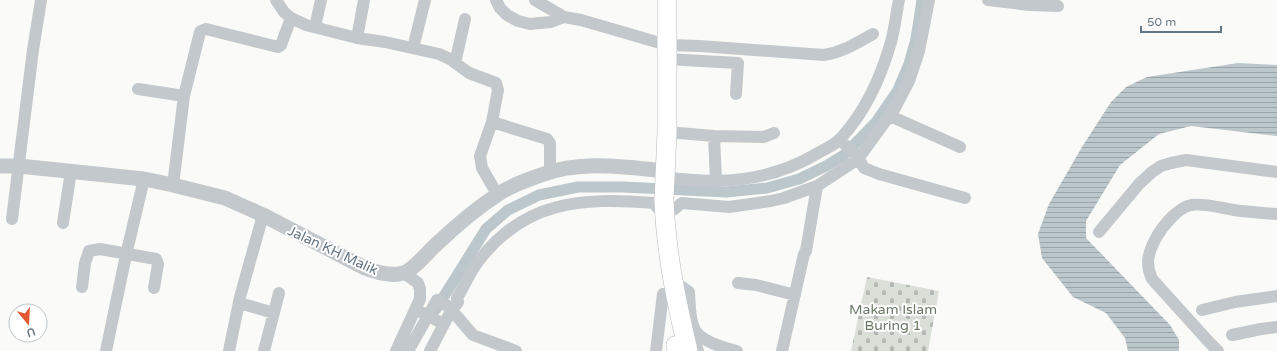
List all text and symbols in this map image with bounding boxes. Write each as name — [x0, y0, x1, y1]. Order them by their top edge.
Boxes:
scale bar — [1141, 8, 1221, 34]
text: 50 m — [1147, 15, 1176, 29]
street label: Jalan KH Malik — [285, 222, 381, 279]
park label: Makam Islam Buring 1 — [849, 301, 937, 334]
north arrow — [8, 303, 48, 343]
text: U — [25, 325, 37, 340]

